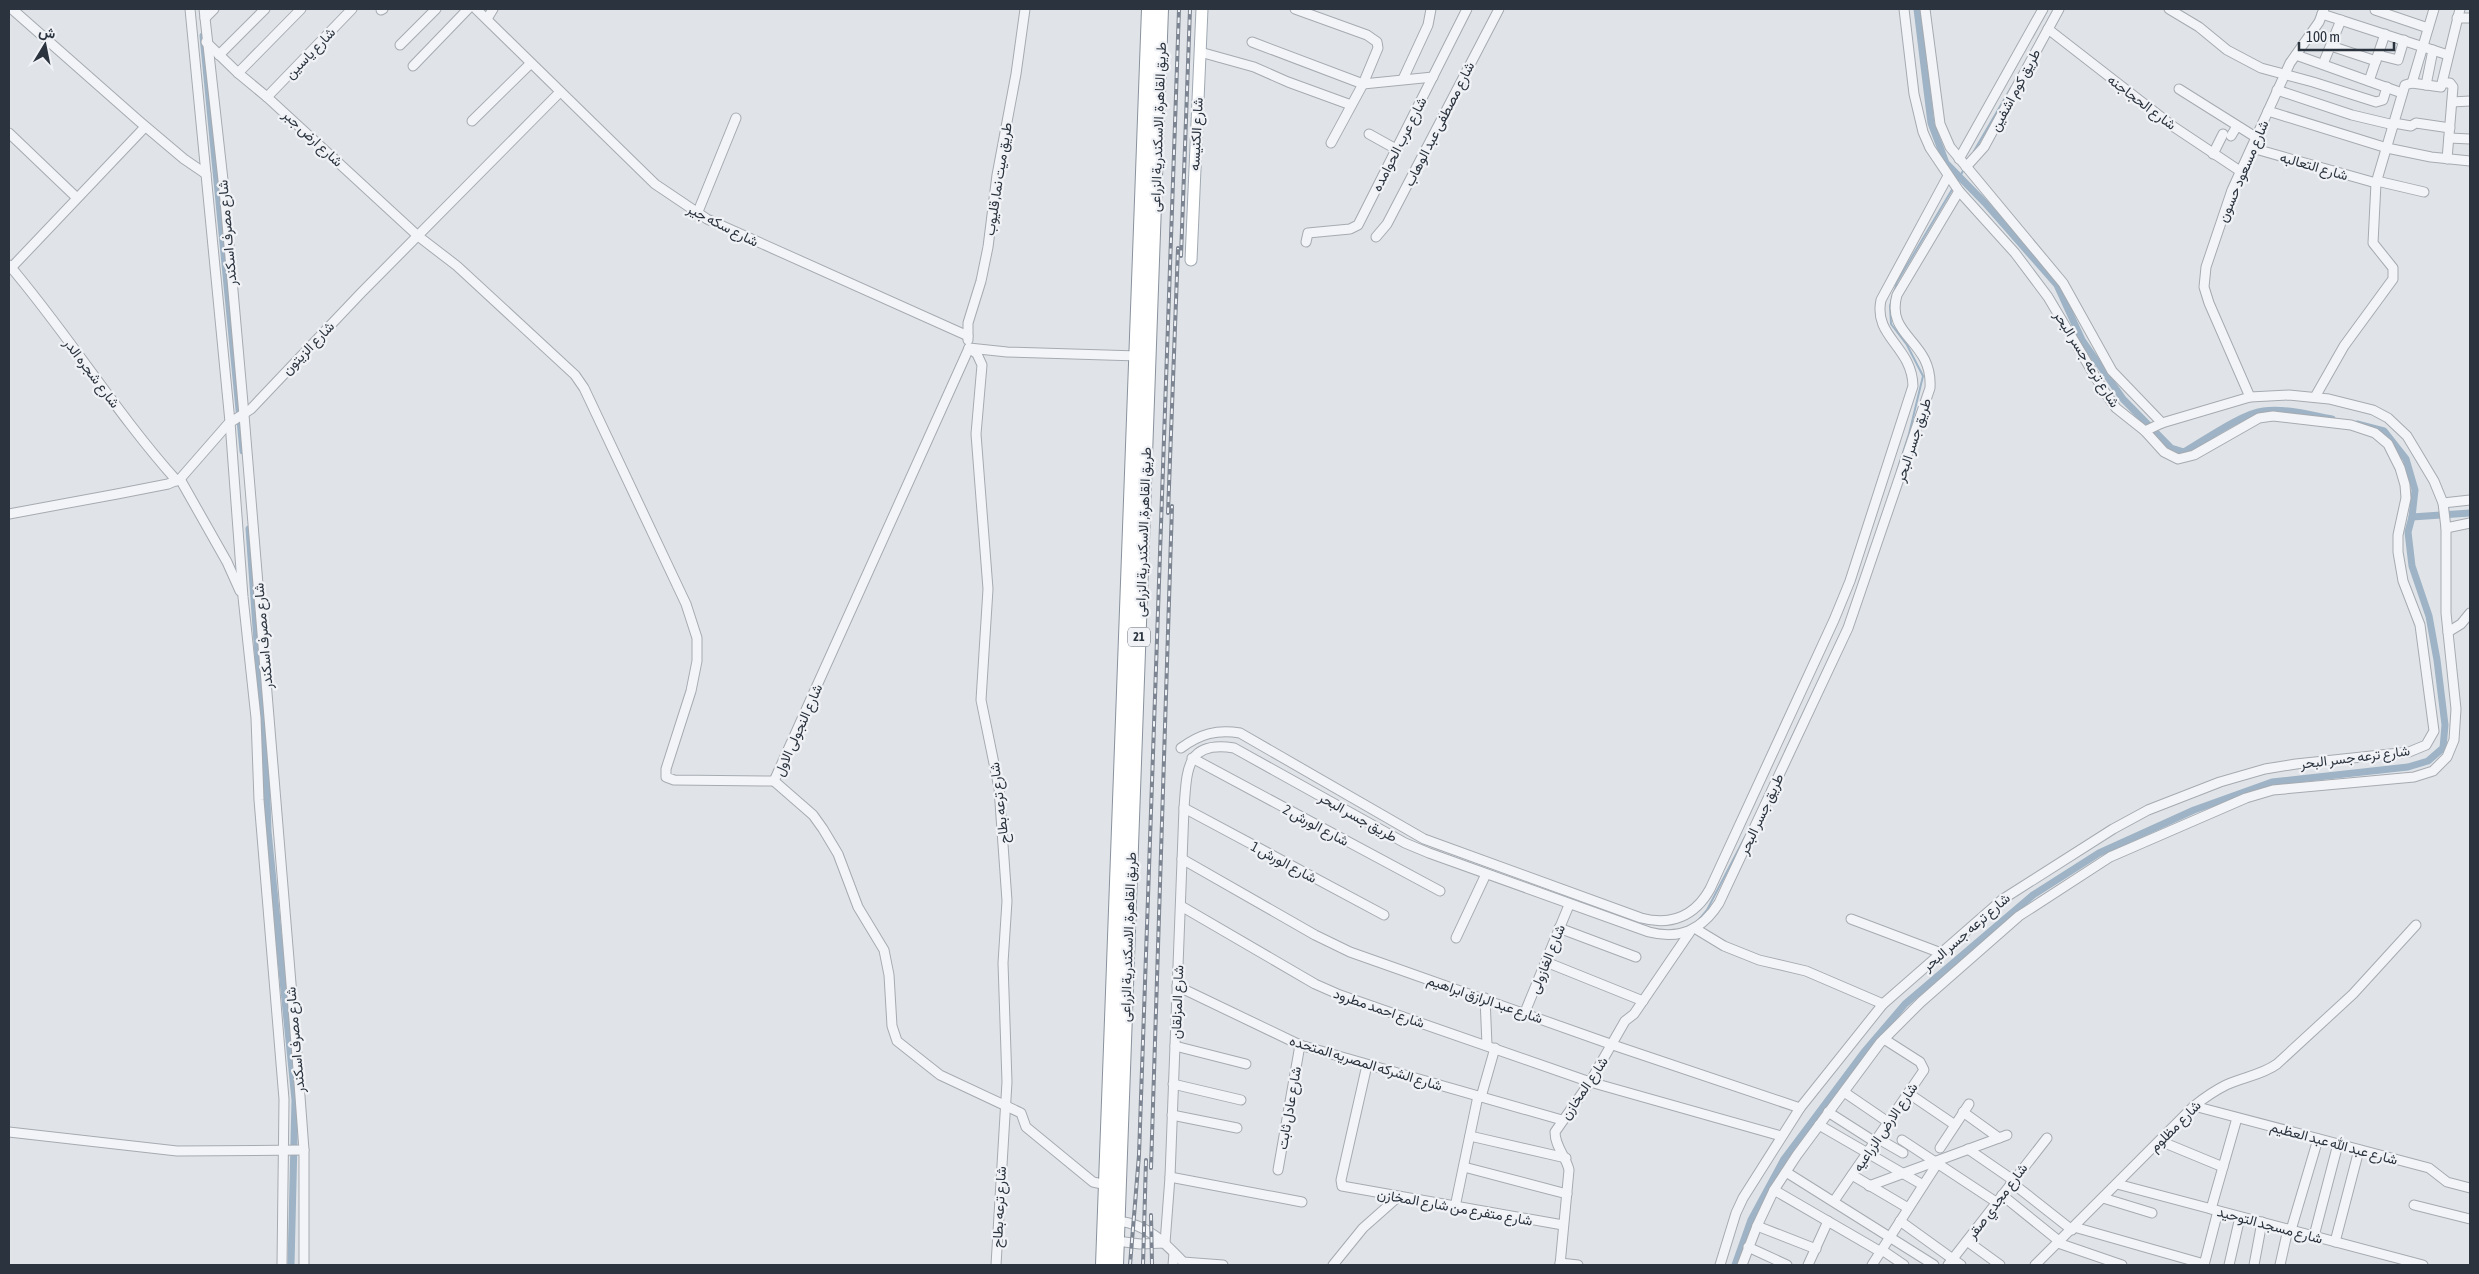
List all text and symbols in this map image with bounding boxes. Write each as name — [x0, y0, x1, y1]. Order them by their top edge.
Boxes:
north arrow — [20, 20, 70, 70]
scale bar — [2299, 20, 2394, 52]
text: ش — [37, 23, 57, 43]
street label: شارع ياسين — [282, 24, 340, 84]
text: 100 m — [2306, 28, 2340, 45]
street label: طريق القاهرة, الاسكندرية الزراعى — [1147, 42, 1170, 212]
street label: طريق كوم اشفين — [1987, 46, 2044, 134]
street label: شارع مصطفى عبد الوهاب — [1401, 59, 1480, 190]
street label: شارع الحجاجنه — [2103, 71, 2179, 135]
street label: شارع عرب الحوامده — [1368, 94, 1432, 195]
street label: شارع الكنيسه — [1186, 97, 1209, 171]
street label: شارع ارض جبر — [277, 106, 346, 172]
street label: شارع مسعود حسون — [2214, 118, 2274, 226]
street label: طريق ميت نما, قليوب — [981, 121, 1016, 237]
street label: شارع التعالبه — [2277, 149, 2350, 186]
street label: شارع مصرف اسكندر — [214, 179, 243, 288]
street label: شارع سكه جير — [682, 200, 761, 252]
street label: شارع ترعه جسر البحر — [2048, 307, 2123, 412]
street label: شارع الزيتون — [279, 318, 339, 380]
street label: شارع شجره الدر — [58, 334, 123, 413]
street label: طريق جسر البحر — [1892, 396, 1935, 485]
street label: طريق القاهرة, الاسكندرية الزراعى — [1132, 447, 1155, 617]
street label: شارع مصرف اسكندر — [250, 582, 279, 691]
road number: 21 — [1128, 628, 1150, 646]
street label: شارع النجولى الاول — [771, 681, 828, 780]
street label: شارع ترعه جسر البحر — [2298, 742, 2411, 775]
street label: شارع ترعه بطاح — [986, 761, 1015, 845]
street label: طريق جسر البحر — [1735, 771, 1788, 858]
street label: طريق جسر البحر — [1315, 788, 1400, 846]
street label: شارع الورش 2 — [1279, 801, 1352, 852]
street label: شارع الورش 1 — [1247, 838, 1320, 889]
street label: طريق القاهرة, الاسكندرية الزراعى — [1117, 852, 1140, 1022]
street label: شارع ترعه جسر البحر — [1918, 890, 2015, 977]
street label: شارع الغازولى — [1526, 922, 1571, 997]
street label: شارع المزلقان — [1168, 965, 1189, 1039]
street label: شارع عبد الرازق ابراهيم — [1424, 972, 1545, 1029]
street label: شارع احمد مطرود — [1330, 985, 1427, 1034]
street label: شارع مصرف اسكندر — [282, 986, 311, 1095]
street label: شارع الشركه المصريه المتحده — [1287, 1032, 1444, 1097]
street label: شارع المخازن — [1557, 1053, 1613, 1124]
street label: شارع عادل ثابت — [1274, 1065, 1307, 1151]
street label: شارع الارض الزراعيه — [1849, 1080, 1923, 1176]
street label: شارع مظلوم — [2146, 1097, 2206, 1157]
street label: شارع عبد الله عبد العظيم — [2268, 1118, 2400, 1171]
street label: شارع مجدي صقر — [1963, 1160, 2034, 1245]
street label: شارع ترعه بطاح — [989, 1166, 1012, 1248]
street label: شارع متفرع من شارع المخازن — [1376, 1185, 1534, 1232]
street label: شارع مسجد التوحيد — [2215, 1203, 2325, 1250]

